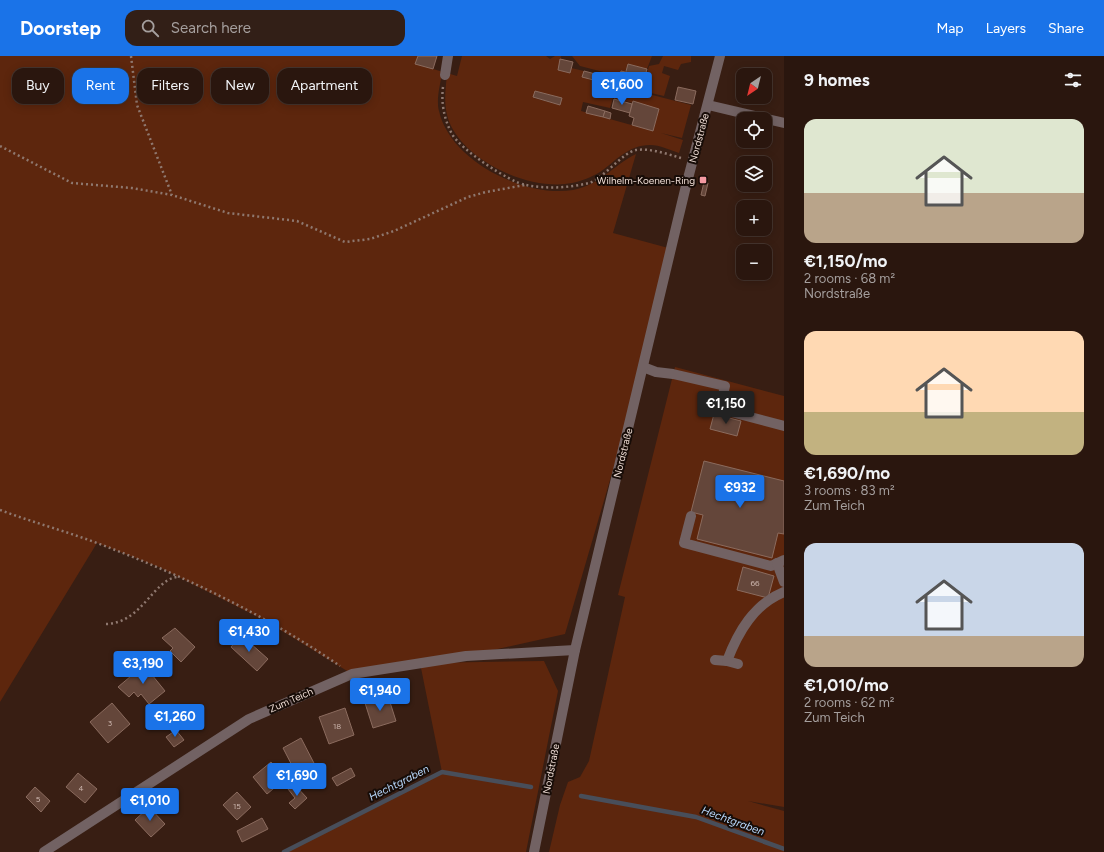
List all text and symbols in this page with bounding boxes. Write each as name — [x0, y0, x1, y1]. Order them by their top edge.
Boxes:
search box — [125, 10, 405, 46]
text: Doorstep — [20, 17, 101, 40]
icon: search — [139, 17, 161, 39]
text: Search here — [171, 19, 251, 37]
text: Map — [936, 20, 964, 37]
text: Layers — [986, 20, 1026, 37]
text: Share — [1048, 20, 1084, 37]
chip: Buy — [12, 68, 64, 104]
chip: Rent — [72, 68, 129, 104]
chip: Filters — [137, 68, 203, 104]
chip: New — [211, 68, 269, 104]
chip: Apartment — [277, 68, 372, 104]
north arrow — [736, 68, 772, 104]
map controls — [736, 68, 772, 280]
icon: filters — [1062, 69, 1084, 91]
text: 9 homes — [804, 70, 870, 90]
pin: €1,600 — [589, 72, 655, 106]
text: €1,600 — [601, 77, 643, 92]
street label: Nordstraße — [686, 111, 712, 164]
button: locate — [736, 112, 772, 148]
icon: home — [908, 145, 980, 217]
button: layers — [736, 156, 772, 192]
place label: Wilhelm-Koenen-Ring — [597, 174, 695, 187]
marker: Wilhelm-Koenen-Ring — [698, 175, 708, 185]
button: + — [736, 200, 772, 236]
button: − — [736, 244, 772, 280]
text: €1,150/mo — [804, 251, 887, 271]
text: 2 rooms · 68 m² — [804, 271, 895, 286]
text: Nordstraße — [804, 286, 870, 301]
icon: home — [908, 357, 980, 429]
pin: €1,150 — [693, 391, 759, 425]
text: €1,150 — [706, 396, 746, 411]
street label: Nordstraße — [611, 426, 636, 479]
text: €1,690/mo — [804, 463, 890, 483]
pin: €932 — [716, 475, 764, 509]
text: €932 — [724, 480, 756, 495]
text: 3 rooms · 83 m² — [804, 483, 895, 498]
text: Zum Teich — [804, 498, 865, 513]
icon: home — [908, 569, 980, 641]
house number: 66 — [750, 578, 760, 588]
pin: €1,430 — [216, 619, 282, 653]
text: €1,430 — [228, 624, 270, 639]
pin: €3,190 — [110, 651, 176, 685]
text: €3,190 — [122, 656, 164, 671]
text: €1,010/mo — [804, 675, 889, 695]
pin: €1,940 — [347, 678, 413, 712]
text: €1,940 — [359, 683, 401, 698]
street label: Zum Teich — [267, 684, 315, 715]
text: 2 rooms · 62 m² — [804, 695, 894, 710]
pin: €1,260 — [142, 704, 208, 738]
text: €1,260 — [154, 709, 196, 724]
text: Zum Teich — [804, 710, 865, 725]
house number: 3 — [108, 718, 112, 728]
house number: 18 — [333, 721, 341, 731]
street label: Nordstraße — [540, 742, 562, 795]
water label: Hechtgraben — [367, 762, 431, 804]
pin: €1,690 — [264, 763, 330, 797]
text: €1,690 — [276, 768, 318, 783]
house number: 4 — [79, 783, 84, 793]
pin: €1,010 — [117, 788, 183, 822]
text: €1,010 — [130, 793, 170, 808]
house number: 5 — [36, 794, 41, 804]
house number: 15 — [233, 801, 241, 811]
water label: Hechtgraben — [700, 804, 766, 838]

